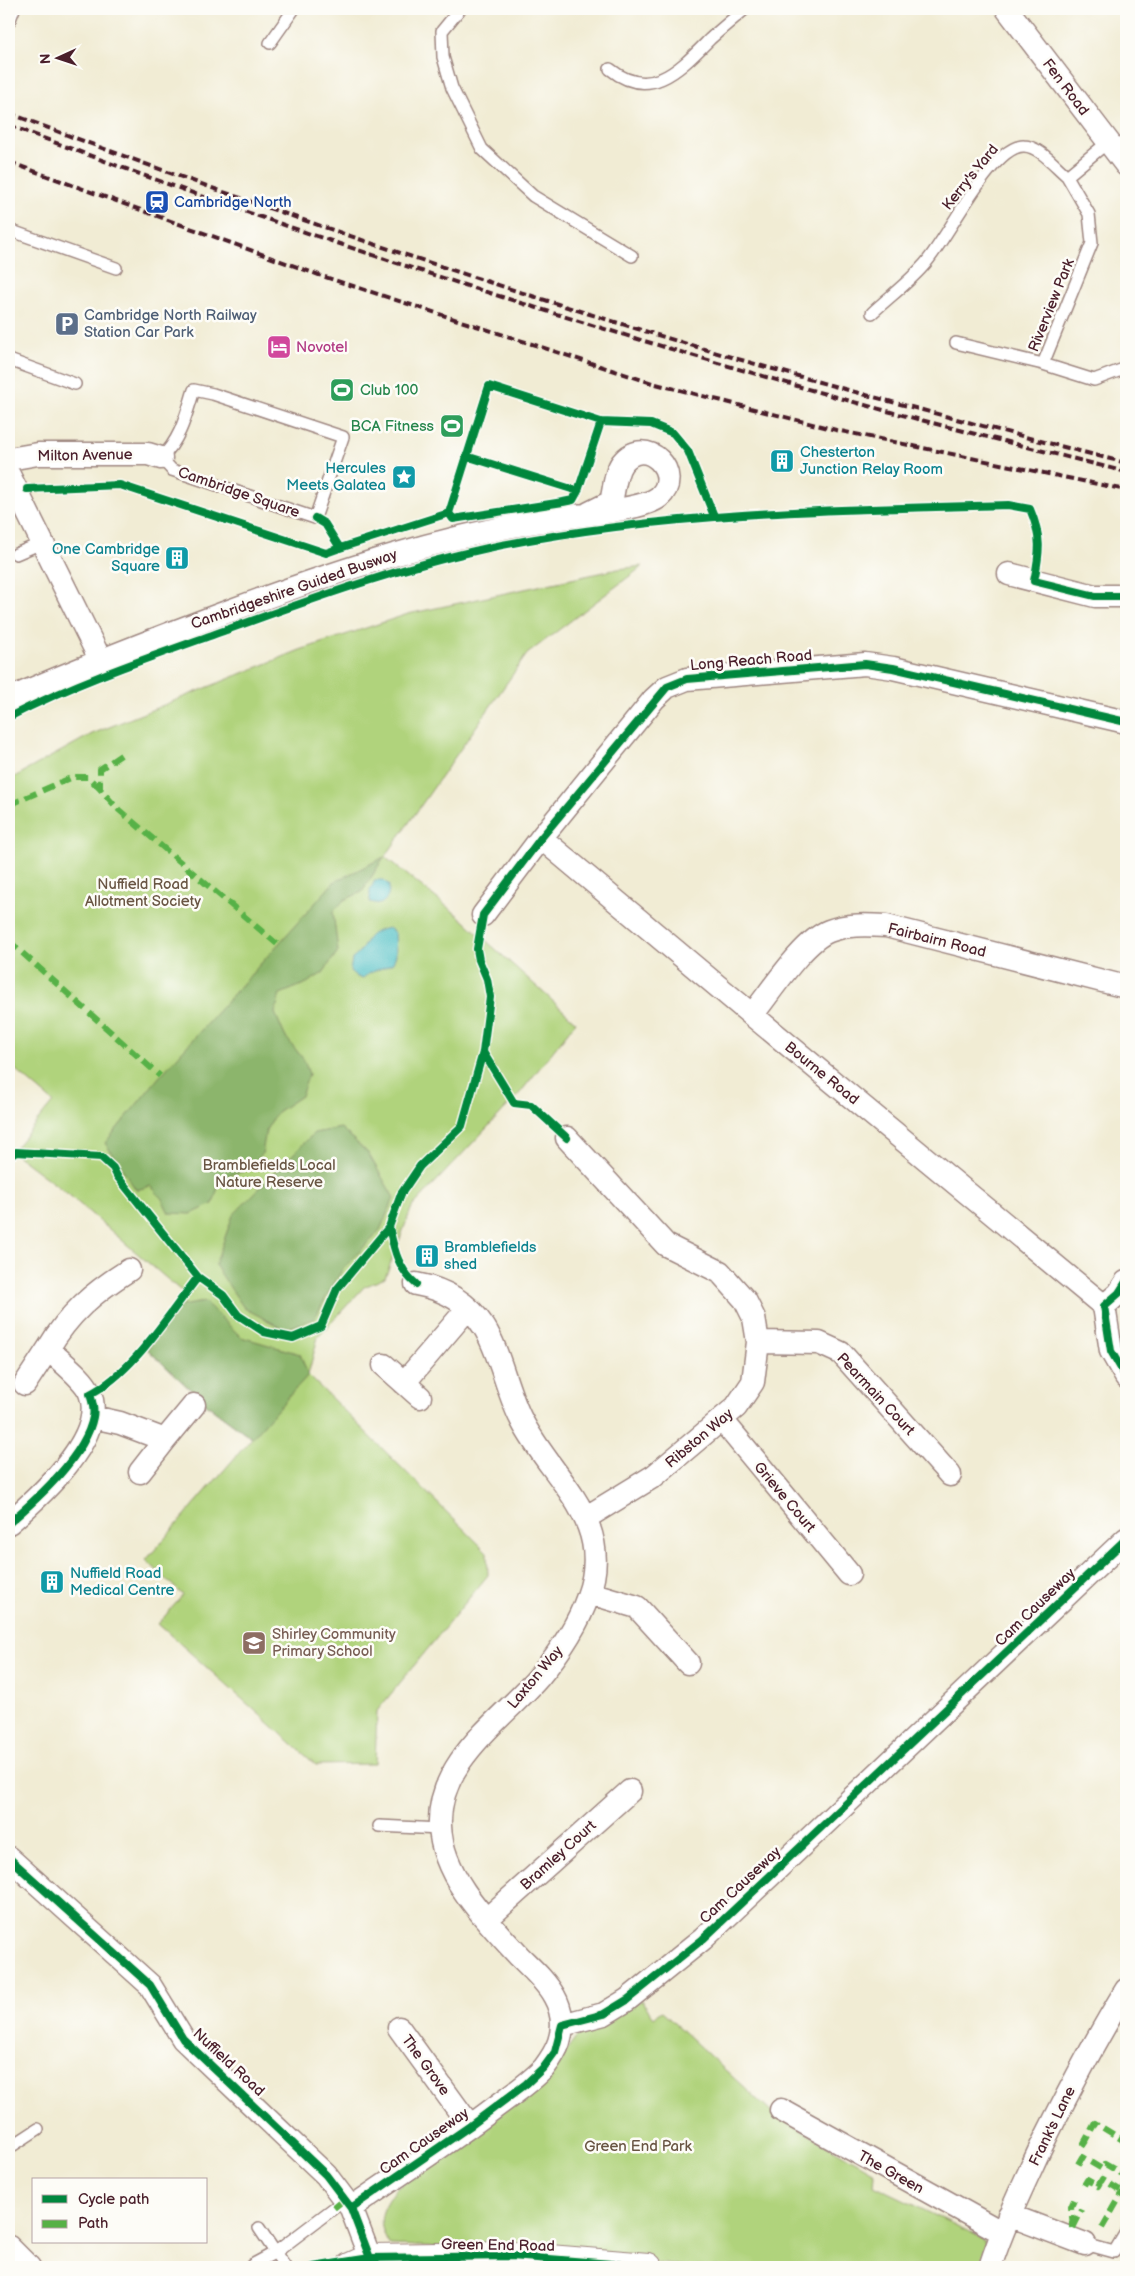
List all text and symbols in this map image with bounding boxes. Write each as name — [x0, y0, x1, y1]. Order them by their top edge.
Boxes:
north arrow — [32, 32, 82, 82]
text: N — [37, 53, 54, 64]
street label: Fen Road — [1038, 55, 1093, 119]
street label: Kerry's Yard — [938, 141, 1003, 214]
station icon: Cambridge North — [144, 189, 170, 215]
place label: Cambridge North — [174, 193, 292, 212]
street label: Riverview Park — [1024, 255, 1079, 355]
place label: Cambridge North Railway Station Car Park — [84, 306, 257, 342]
parking icon: Cambridge North Railway Station Car Park — [54, 311, 80, 337]
hotel icon: Novotel — [266, 334, 292, 360]
place label: Novotel — [296, 338, 347, 357]
sports icon: Club 100 — [329, 377, 355, 403]
place label: Club 100 — [360, 381, 418, 400]
sports icon: BCA Fitness — [439, 413, 465, 439]
place label: BCA Fitness — [351, 417, 435, 436]
place label: Chesterton Junction Relay Room — [800, 443, 943, 479]
street label: Milton Avenue — [37, 445, 133, 466]
building icon: Chesterton Junction Relay Room — [769, 448, 795, 474]
place label: Hercules Meets Galatea — [286, 459, 387, 495]
street label: Cambridge Square — [175, 463, 302, 522]
place icon: Hercules Meets Galatea — [391, 464, 417, 490]
place label: One Cambridge Square — [52, 540, 160, 576]
building icon: One Cambridge Square — [164, 545, 190, 571]
street label: Cambridgeshire Guided Busway — [188, 545, 400, 634]
street label: Long Reach Road — [689, 646, 813, 675]
park label: Nuffield Road Allotment Society — [85, 875, 201, 911]
street label: Fairbairn Road — [886, 919, 988, 962]
street label: Bourne Road — [781, 1038, 863, 1109]
park label: Bramblefields Local Nature Reserve — [202, 1156, 336, 1192]
place label: Bramblefields shed — [444, 1238, 537, 1274]
building icon: Bramblefields shed — [414, 1243, 440, 1269]
street label: Pearmain Court — [832, 1349, 919, 1440]
street label: Ribston Way — [662, 1404, 737, 1472]
street label: Grieve Court — [750, 1458, 820, 1537]
place label: Nuffield Road Medical Centre — [70, 1564, 175, 1600]
street label: Cam Causeway — [991, 1564, 1080, 1651]
building icon: Nuffield Road Medical Centre — [39, 1569, 65, 1595]
place label: Shirley Community Primary School — [272, 1625, 396, 1661]
school or university icon: Shirley Community Primary School — [241, 1630, 267, 1656]
street label: Laxton Way — [504, 1642, 567, 1713]
street label: Bramley Court — [516, 1816, 601, 1894]
street label: Cam Causeway — [696, 1843, 785, 1928]
street label: Nuffield Road — [189, 2024, 269, 2100]
street label: The Grove — [397, 2031, 454, 2100]
street label: Frank's Lane — [1025, 2083, 1080, 2169]
street label: Cam Causeway — [376, 2103, 473, 2179]
park label: Green End Park — [584, 2137, 693, 2156]
street label: The Green — [854, 2147, 927, 2198]
legend — [32, 2178, 208, 2244]
text: Cycle path — [78, 2190, 149, 2209]
text: Path — [78, 2214, 108, 2233]
street label: Green End Road — [441, 2235, 555, 2256]

